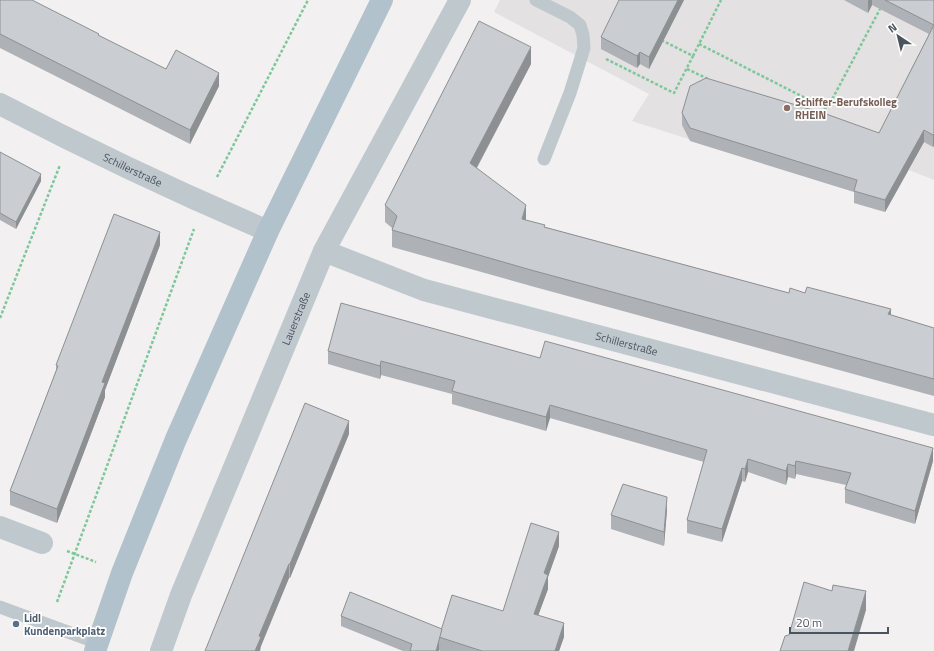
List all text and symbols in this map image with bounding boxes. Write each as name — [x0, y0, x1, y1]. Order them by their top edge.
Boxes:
north arrow — [878, 16, 918, 56]
text: N — [885, 19, 900, 37]
place label: Schiffer-Berufskolleg RHEIN — [795, 94, 897, 123]
marker: Schiffer-Berufskolleg RHEIN — [782, 103, 792, 113]
street label: Schillerstraße — [100, 149, 165, 191]
street label: Lauerstraße — [278, 289, 314, 347]
street label: Schillerstraße — [594, 328, 660, 360]
scale bar — [790, 609, 888, 635]
place label: Lidl Kundenparkplatz — [24, 610, 105, 639]
text: 20 m — [796, 613, 822, 632]
marker: Lidl Kundenparkplatz — [11, 619, 21, 629]

